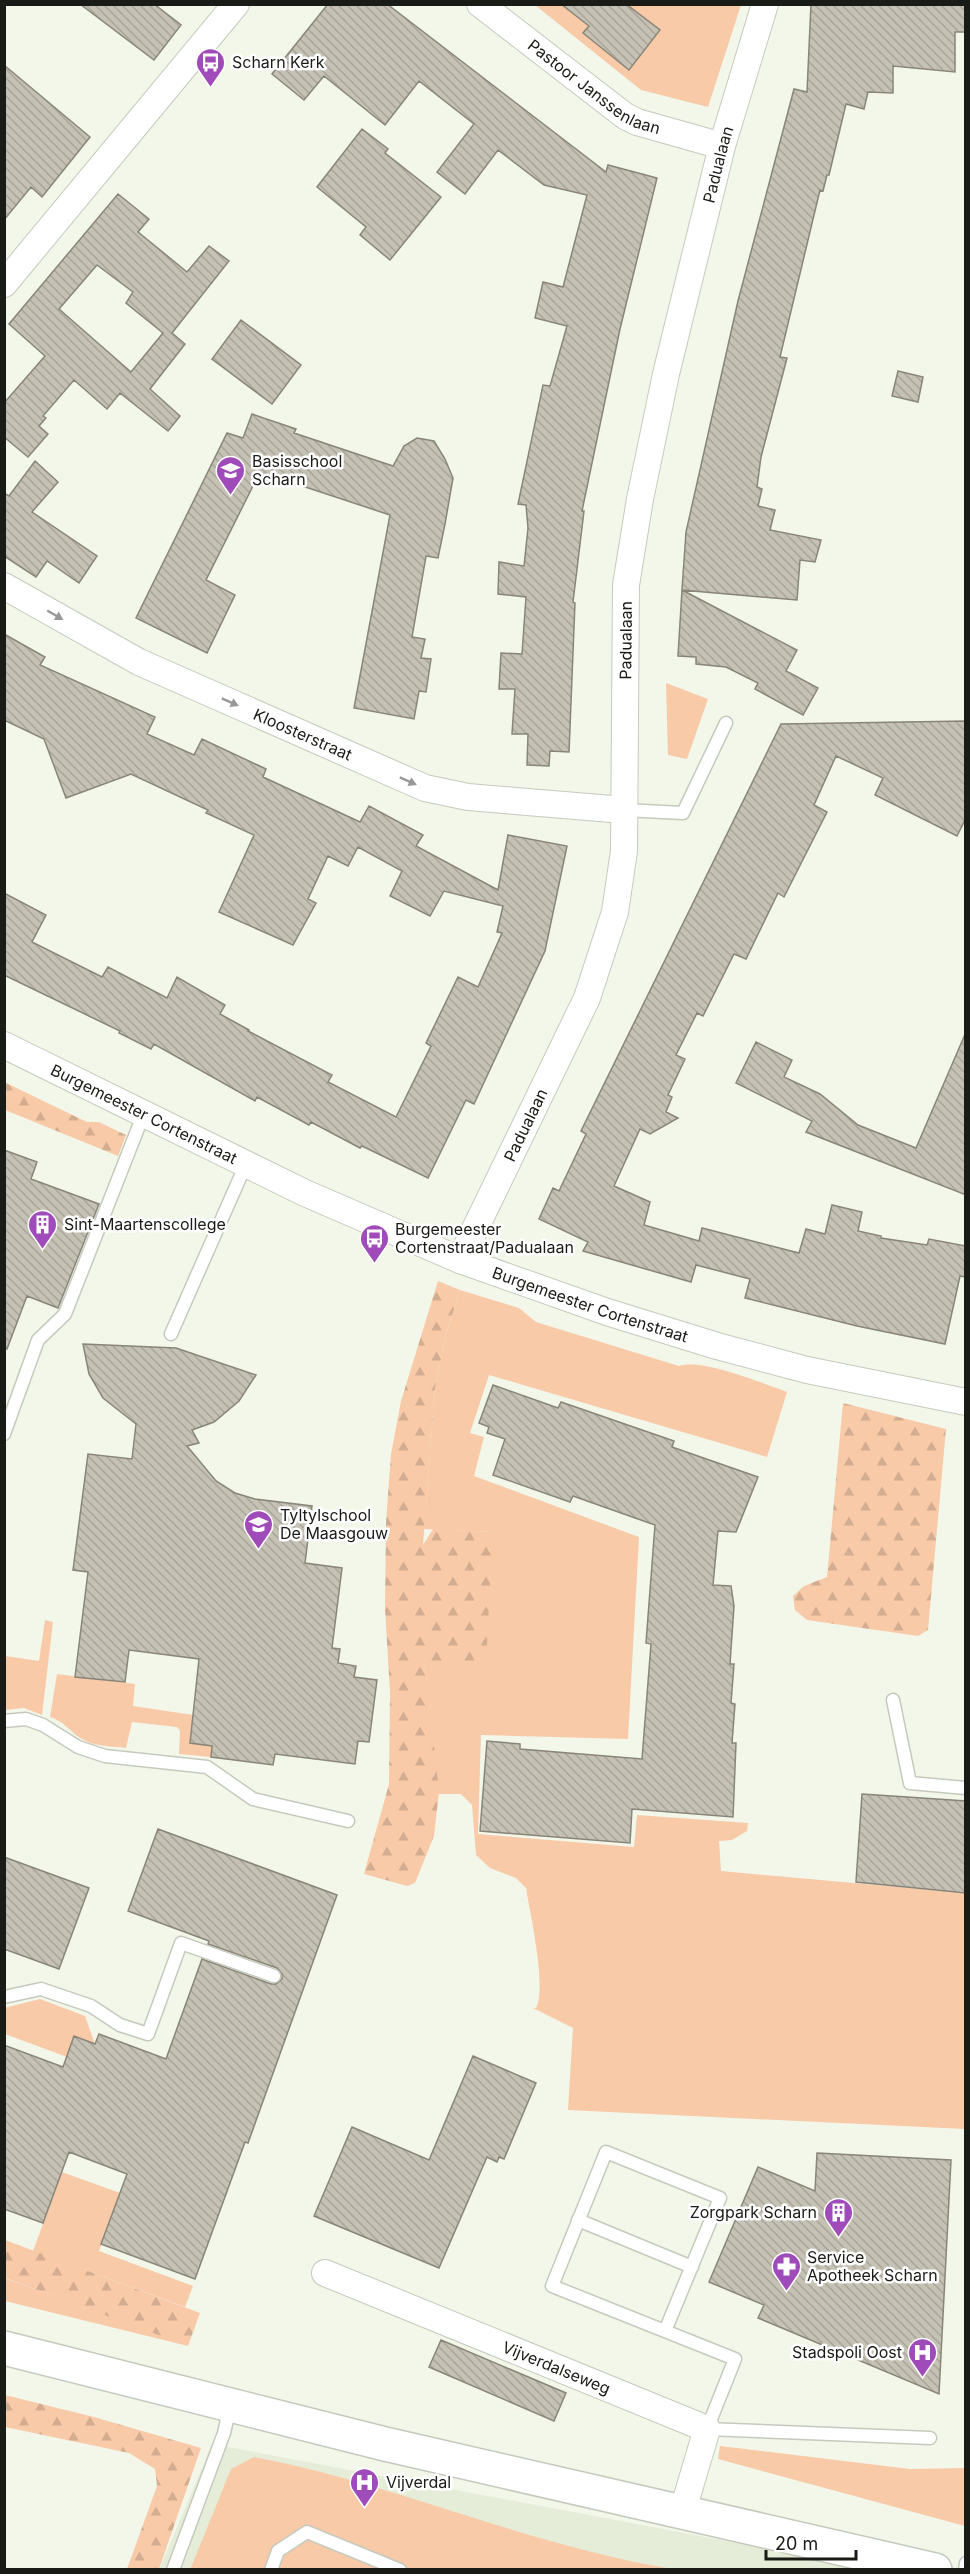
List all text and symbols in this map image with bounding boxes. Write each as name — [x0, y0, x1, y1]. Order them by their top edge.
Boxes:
street label: Pastoor Janssenlaan — [524, 35, 663, 138]
bus stop icon: Scharn Kerk — [195, 46, 227, 88]
place label: Scharn Kerk — [232, 52, 325, 72]
street label: Padualaan — [698, 123, 738, 205]
place label: Basisschool Scharn — [252, 451, 342, 489]
school or university icon: Basisschool Scharn — [215, 454, 247, 496]
street label: Padualaan — [615, 601, 636, 680]
one-way arrow — [47, 610, 64, 620]
one-way arrow — [221, 698, 238, 707]
street label: Kloosterstraat — [251, 704, 355, 765]
one-way arrow — [400, 776, 417, 785]
street label: Burgemeester Cortenstraat — [47, 1060, 240, 1168]
street label: Padualaan — [499, 1085, 552, 1165]
building icon: Sint-Maartenscollege — [27, 1208, 59, 1250]
place label: Sint-Maartenscollege — [64, 1214, 226, 1234]
place label: Burgemeester Cortenstraat/Padualaan — [395, 1219, 574, 1257]
bus stop icon: Burgemeester Cortenstraat/Padualaan — [358, 1222, 390, 1264]
street label: Burgemeester Cortenstraat — [490, 1262, 691, 1346]
place label: Tyltylschool De Maasgouw — [280, 1505, 388, 1543]
school or university icon: Tyltylschool De Maasgouw — [243, 1508, 275, 1550]
building icon: Zorgpark Scharn — [822, 2196, 854, 2238]
place label: Zorgpark Scharn — [690, 2202, 817, 2222]
place label: Service Apotheek Scharn — [807, 2247, 938, 2285]
pharmacy icon: Service Apotheek Scharn — [770, 2250, 802, 2292]
hospital icon: Stadspoli Oost — [907, 2336, 939, 2378]
street label: Vijverdalseweg — [500, 2337, 613, 2398]
place label: Stadspoli Oost — [792, 2342, 902, 2362]
hospital icon: Vijverdal — [349, 2466, 381, 2508]
place label: Vijverdal — [386, 2472, 451, 2492]
scale bar — [766, 2523, 856, 2561]
text: 20 m — [775, 2533, 818, 2554]

